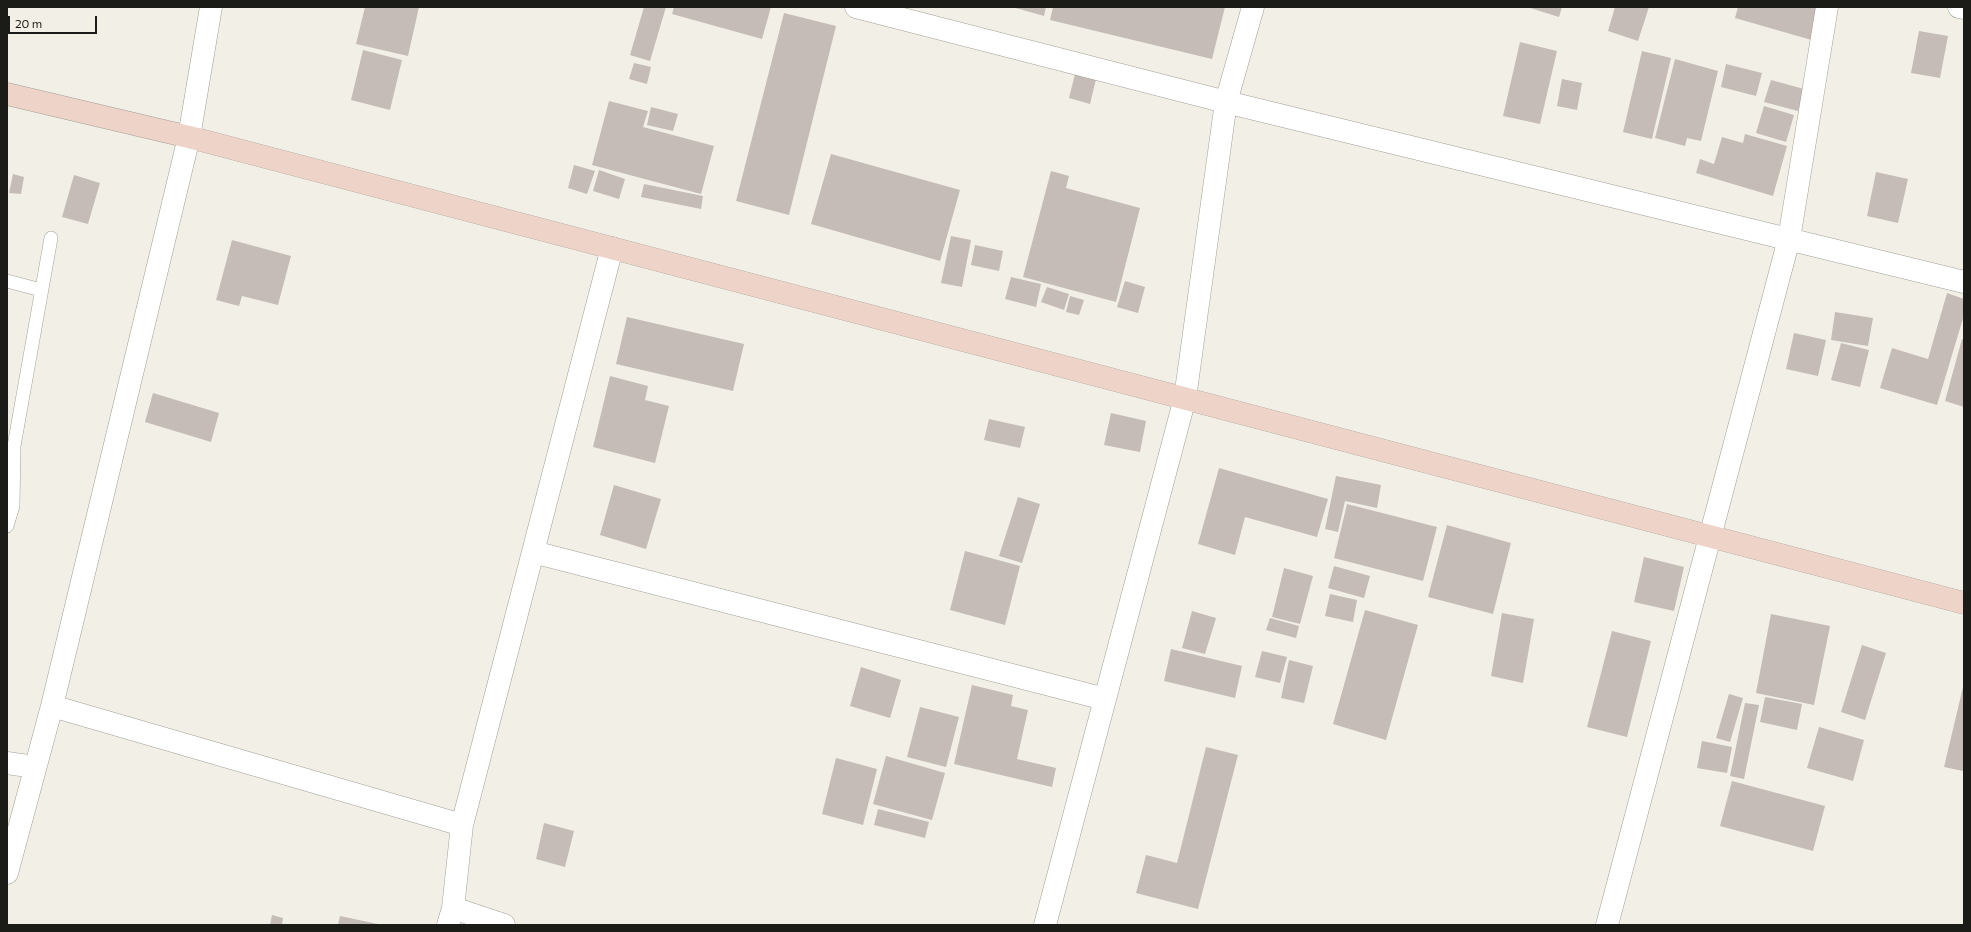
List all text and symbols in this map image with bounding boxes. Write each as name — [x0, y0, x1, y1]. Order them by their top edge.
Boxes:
scale bar — [10, 8, 99, 34]
text: 20 m — [15, 16, 42, 30]

